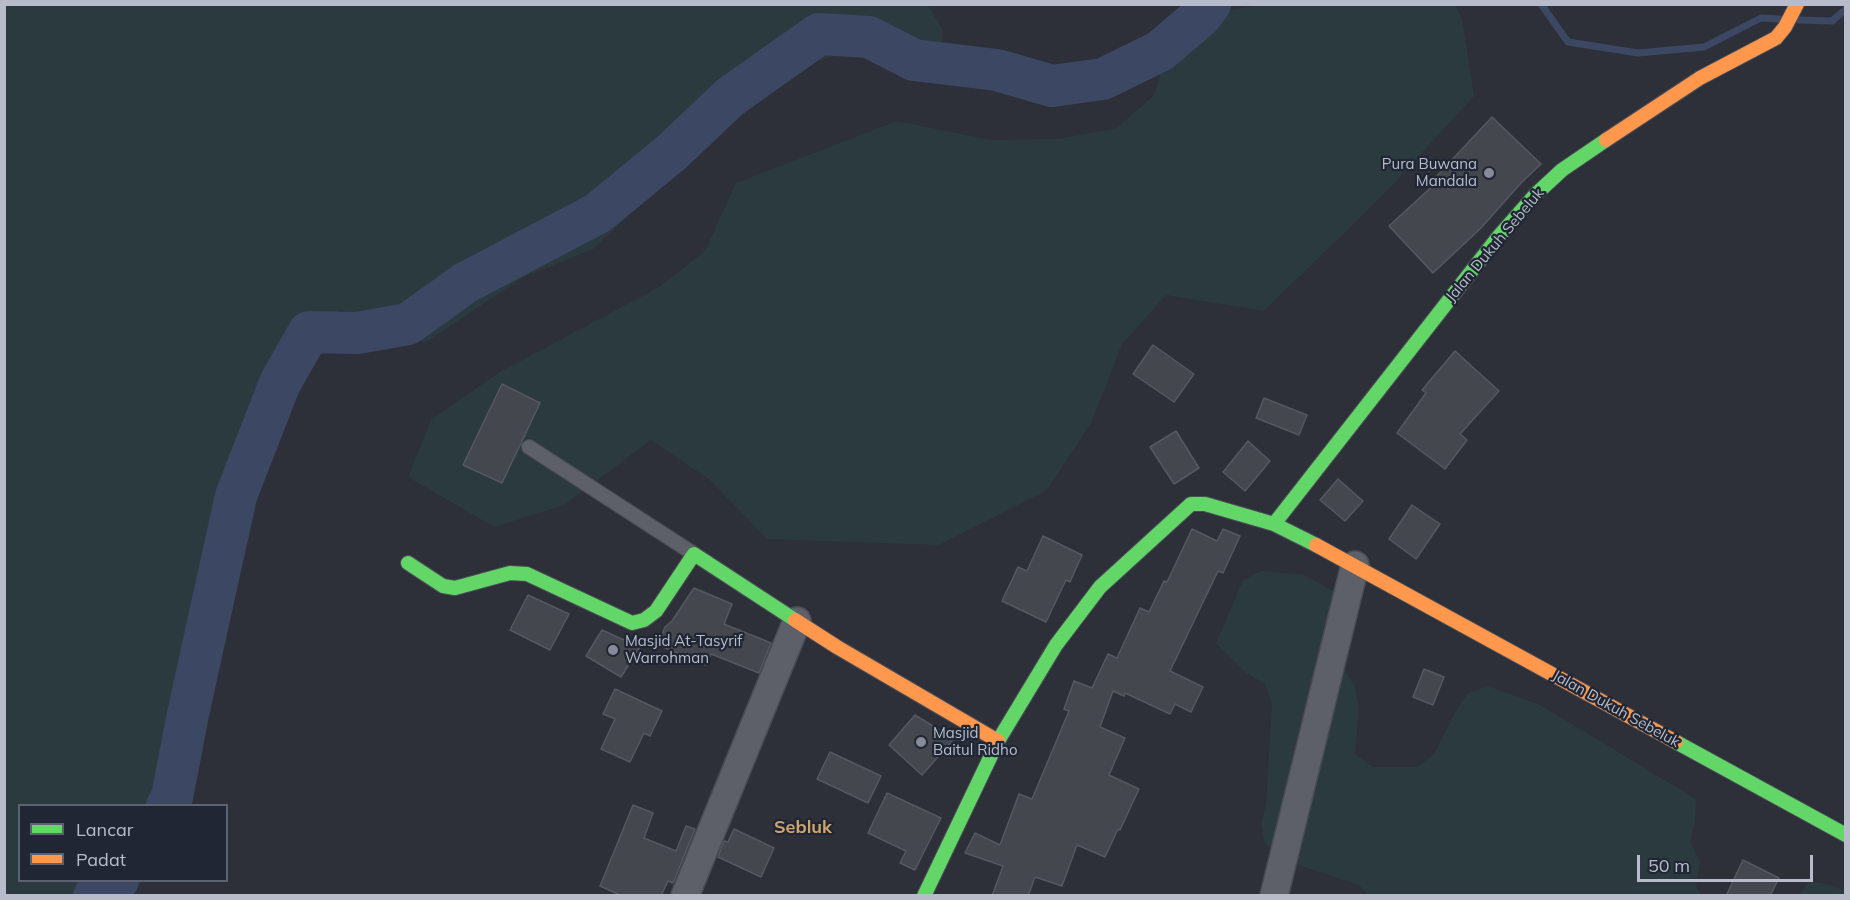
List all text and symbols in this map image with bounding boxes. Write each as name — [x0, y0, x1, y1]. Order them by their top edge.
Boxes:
place label: Pura Buwana Mandala — [1382, 155, 1477, 190]
marker: Pura Buwana Mandala — [1482, 166, 1496, 180]
street label: Jalan Dukuh Sebeluk — [1442, 185, 1548, 305]
place label: Masjid At-Tasyrif Warrohman — [625, 632, 742, 667]
marker: Masjid At-Tasyrif Warrohman — [606, 643, 620, 657]
street label: Jalan Dukuh Sebeluk — [1549, 667, 1683, 751]
place label: Masjid Baitul Ridho — [933, 724, 1017, 759]
marker: Masjid Baitul Ridho — [914, 735, 928, 749]
legend — [18, 804, 228, 882]
district label: Sebluk — [774, 817, 832, 839]
text: Lancar — [76, 818, 133, 841]
scale bar — [1640, 843, 1816, 881]
text: Padat — [76, 848, 126, 871]
text: 50 m — [1648, 854, 1690, 877]

